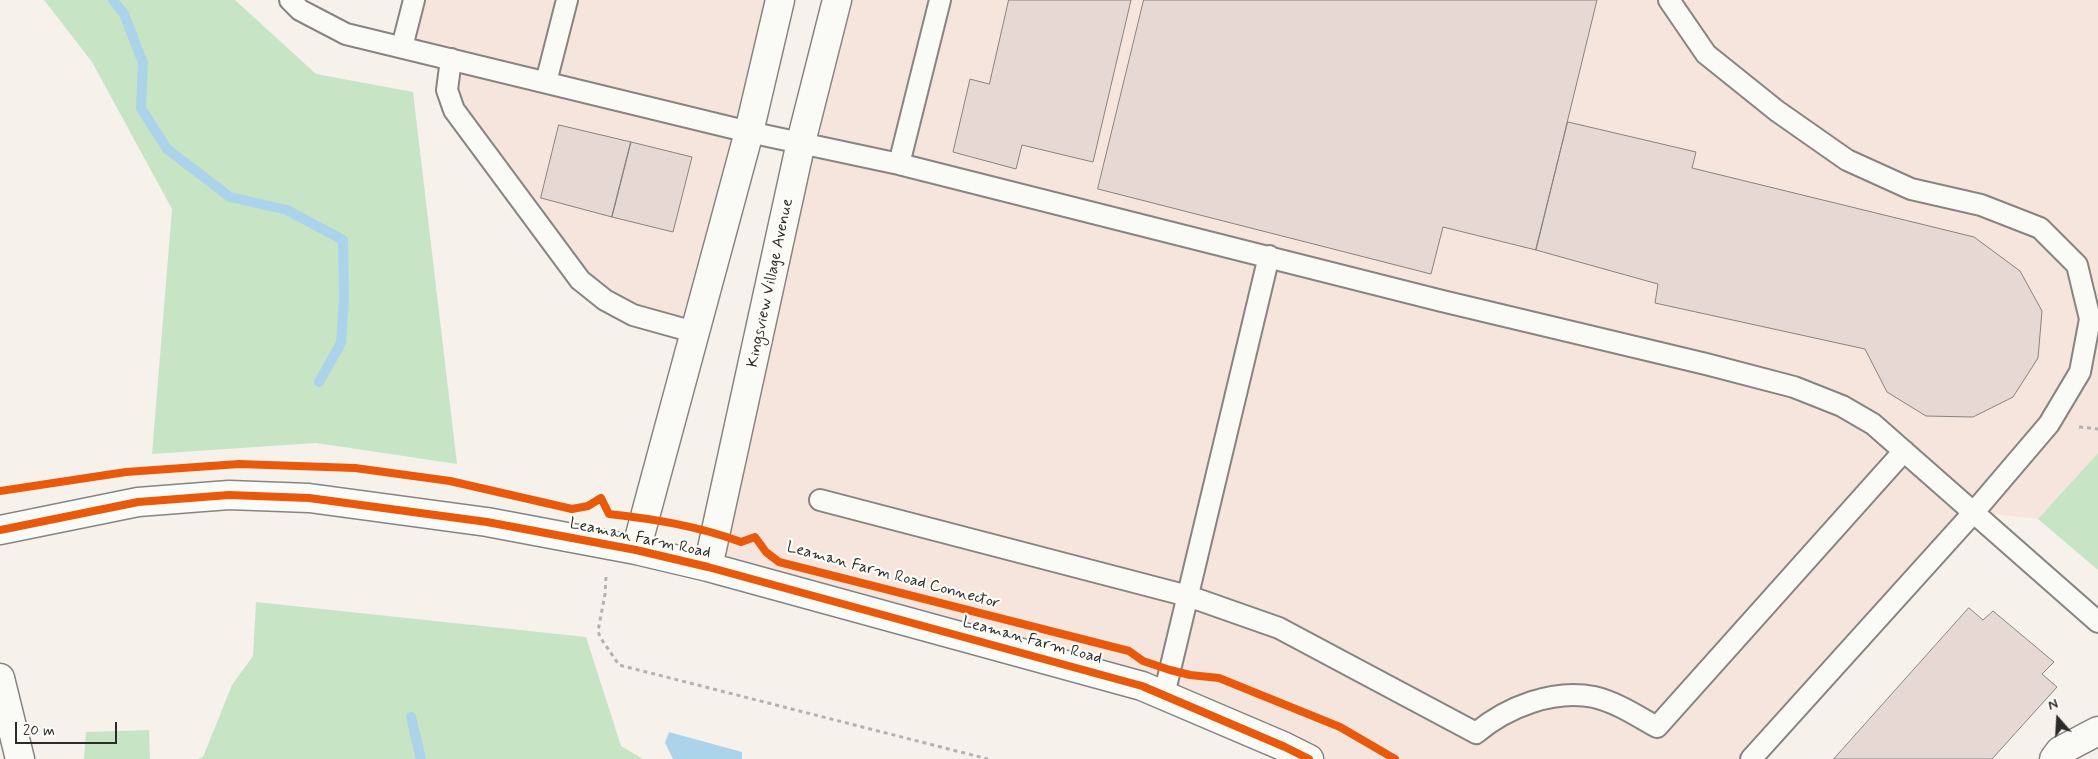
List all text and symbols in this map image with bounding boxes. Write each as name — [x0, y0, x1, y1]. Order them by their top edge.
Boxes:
street label: Kingsview Village Avenue — [744, 197, 798, 369]
street label: Leaman Farm Road — [568, 515, 712, 563]
street label: Leaman Farm Road Connector — [784, 538, 1002, 614]
street label: Leaman Farm Road — [960, 613, 1104, 669]
north arrow — [2033, 694, 2083, 744]
text: N — [2046, 695, 2060, 715]
scale bar — [18, 712, 120, 744]
text: 20 m — [23, 721, 55, 741]

